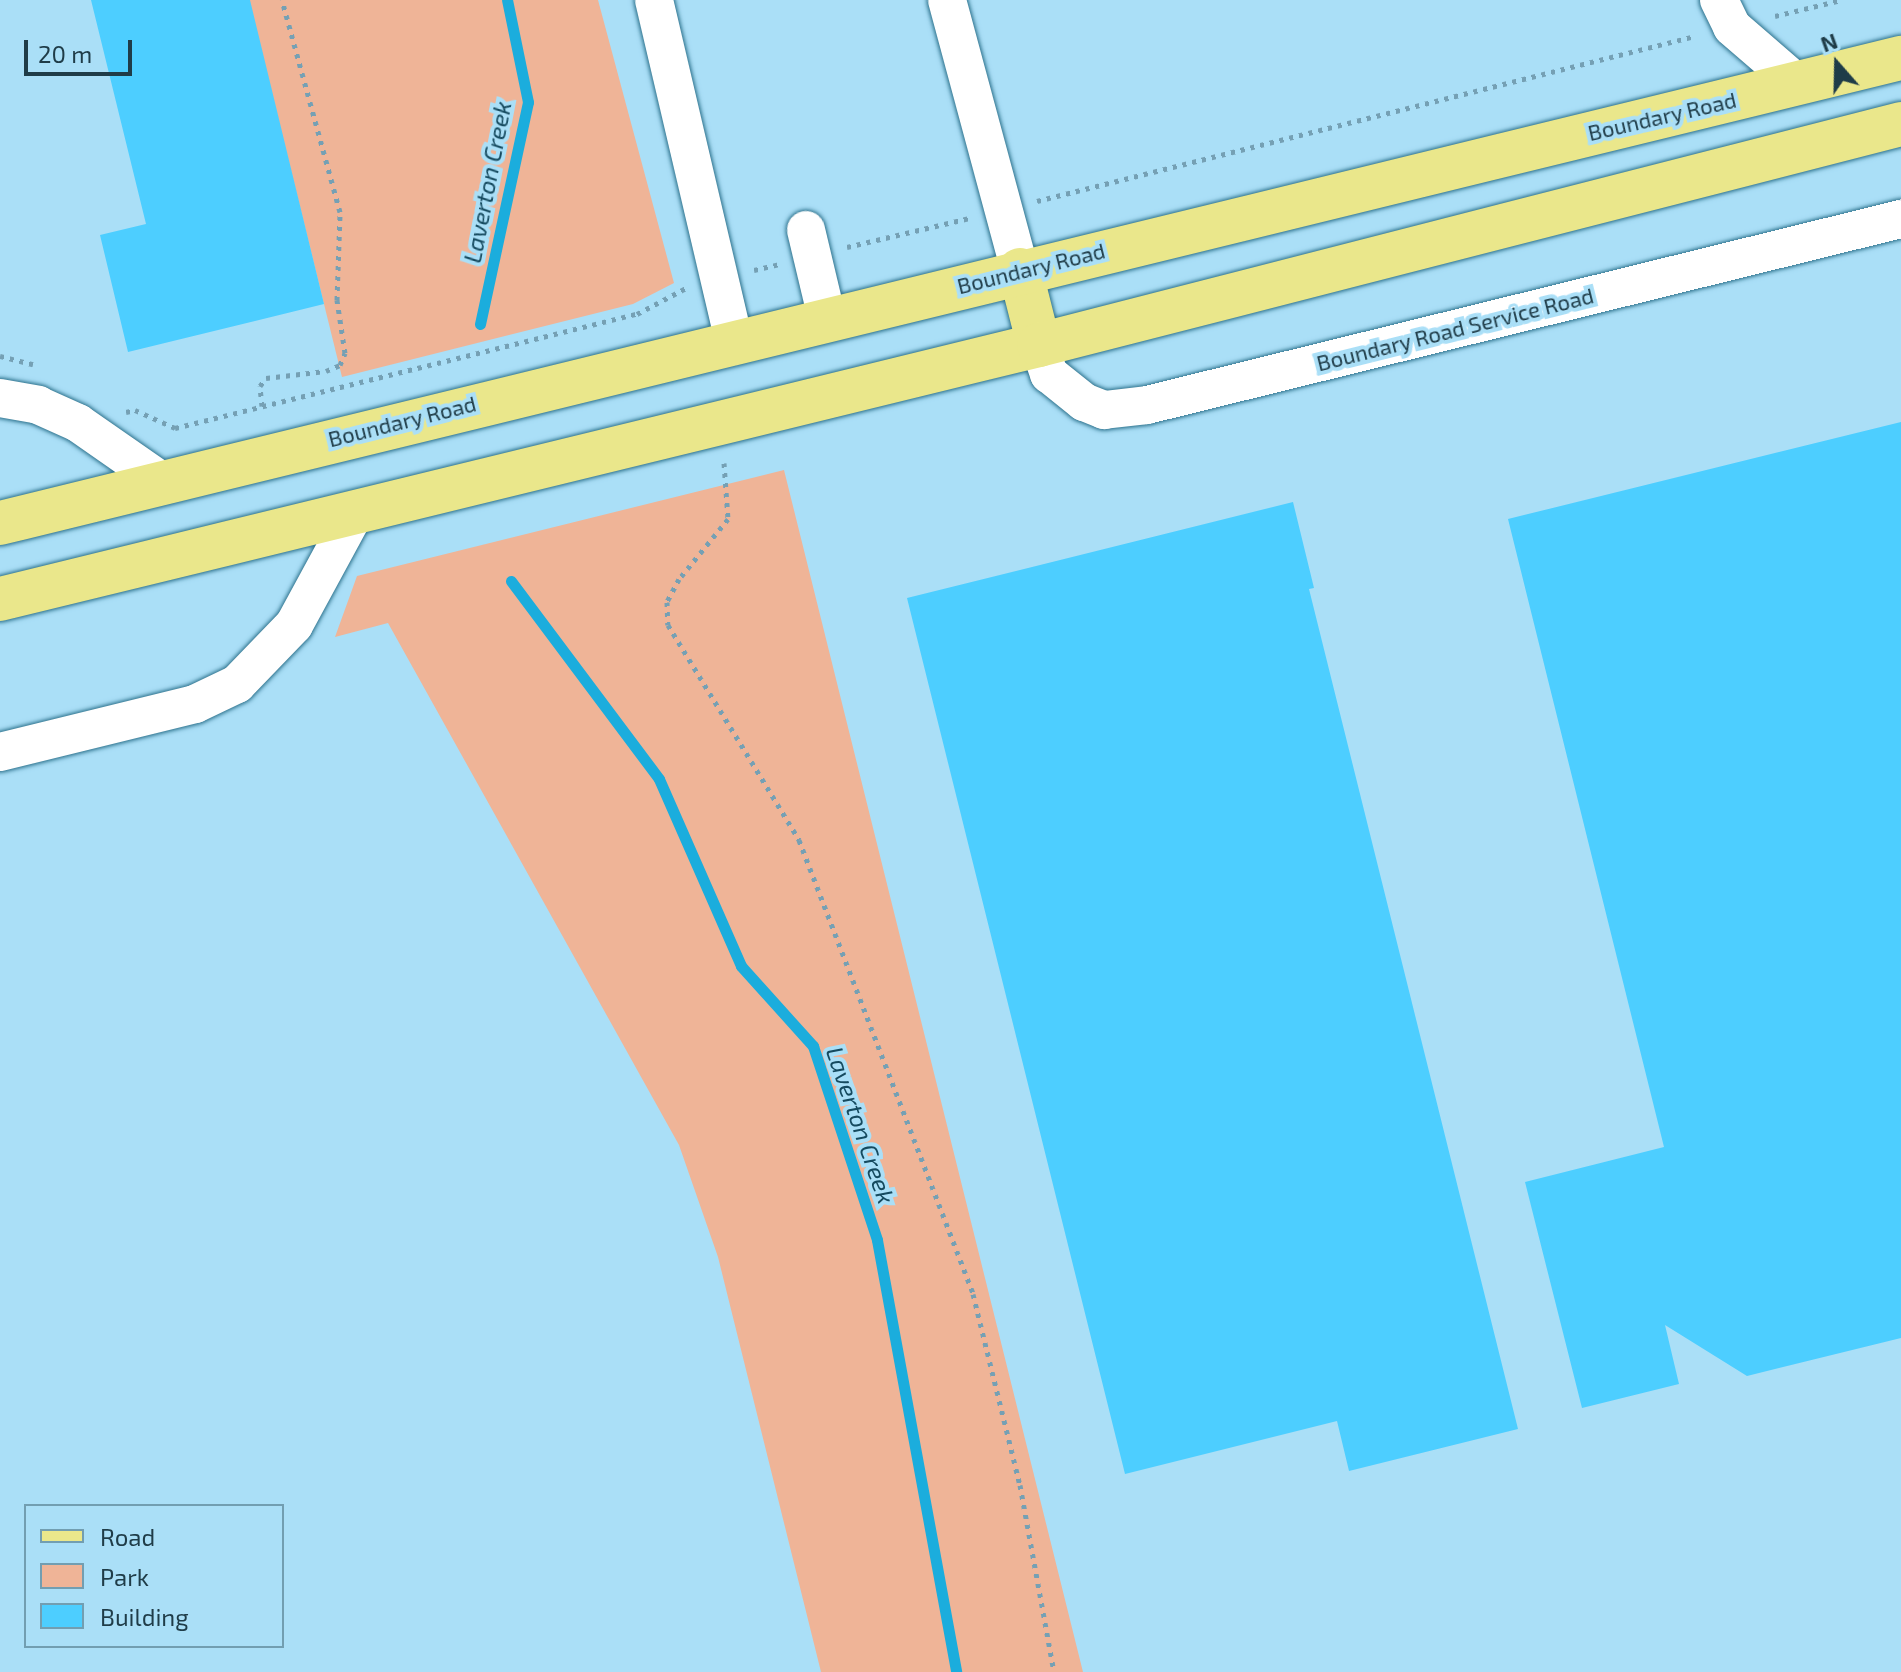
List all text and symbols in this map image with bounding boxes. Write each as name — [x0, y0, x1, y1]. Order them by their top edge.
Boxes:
scale bar — [28, 24, 136, 74]
north arrow — [1797, 24, 1877, 104]
text: N — [1817, 27, 1841, 56]
text: 20 m — [38, 39, 92, 68]
street label: Boundary Road — [1585, 86, 1739, 146]
water label: Laverton Creek — [457, 99, 517, 265]
street label: Boundary Road — [954, 237, 1108, 299]
street label: Boundary Road Service Road — [1313, 282, 1597, 376]
street label: Boundary Road — [325, 390, 479, 452]
water label: Laverton Creek — [821, 1043, 901, 1207]
legend — [24, 1504, 284, 1648]
text: Road — [100, 1522, 155, 1551]
text: Park — [100, 1562, 149, 1591]
text: Building — [100, 1602, 189, 1631]

